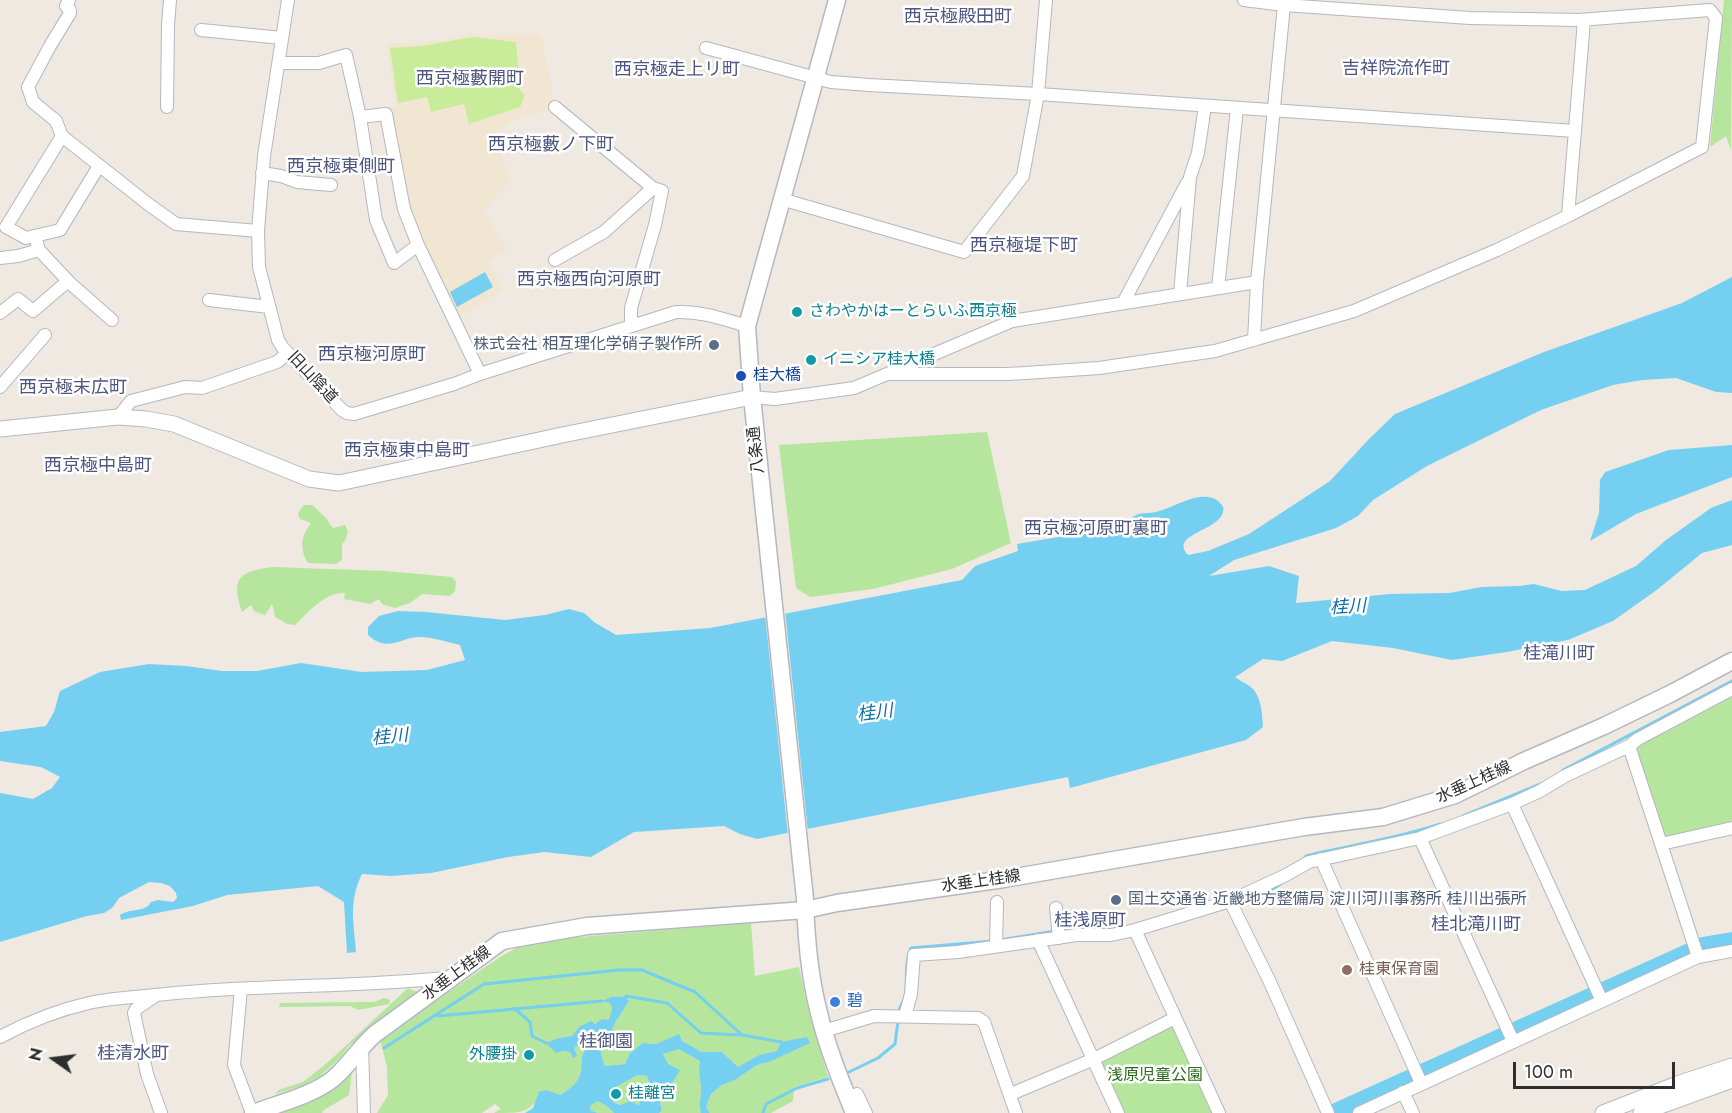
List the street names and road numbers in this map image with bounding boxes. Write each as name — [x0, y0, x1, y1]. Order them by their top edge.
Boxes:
street label: 旧山陰道 — [283, 348, 341, 408]
street label: 八条通 — [745, 425, 769, 475]
street label: 水垂上桂線 — [1434, 758, 1514, 808]
street label: 水垂上桂線 — [940, 867, 1022, 897]
street label: 水垂上桂線 — [419, 943, 495, 1005]

